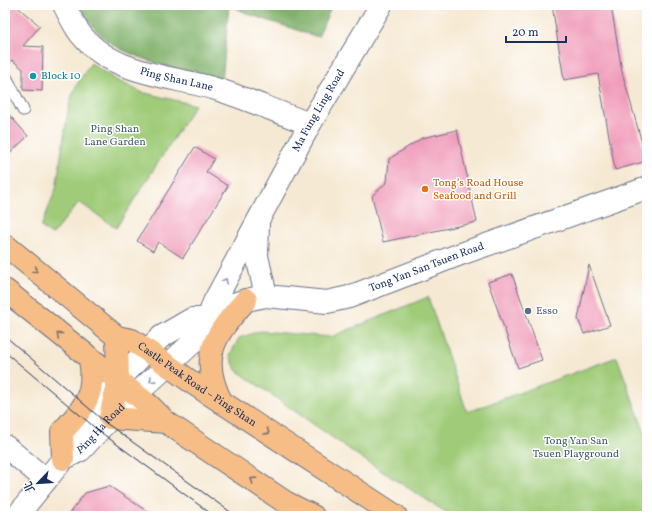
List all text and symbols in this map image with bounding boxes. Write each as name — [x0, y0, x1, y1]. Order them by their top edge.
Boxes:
scale bar — [506, 18, 566, 44]
text: 20 m — [512, 25, 539, 41]
street label: Ping Shan Lane — [138, 64, 215, 95]
street label: Ma Fung Ling Road — [289, 66, 348, 155]
place label: Block 10 — [41, 69, 81, 84]
marker: Block 10 — [28, 71, 38, 81]
park label: Ping Shan Lane Garden — [84, 122, 146, 150]
place label: Tong’s Road House Seafood and Grill — [433, 176, 524, 204]
marker: Tong’s Road House Seafood and Grill — [420, 184, 430, 194]
street label: Tong Yan San Tsuen Road — [367, 239, 486, 296]
one-way arrow — [31, 265, 38, 272]
one-way arrow — [220, 278, 227, 285]
place label: Esso — [536, 304, 558, 319]
marker: Esso — [523, 306, 533, 316]
one-way arrow — [57, 333, 64, 340]
street label: Castle Peak Road – Ping Shan — [134, 339, 260, 431]
one-way arrow — [149, 376, 157, 383]
street label: Ping Ha Road — [75, 400, 129, 458]
one-way arrow — [263, 427, 270, 435]
park label: Tong Yan San Tsuen Playground — [533, 434, 619, 462]
north arrow — [18, 463, 58, 503]
one-way arrow — [250, 477, 257, 485]
text: 北 — [21, 478, 39, 495]

